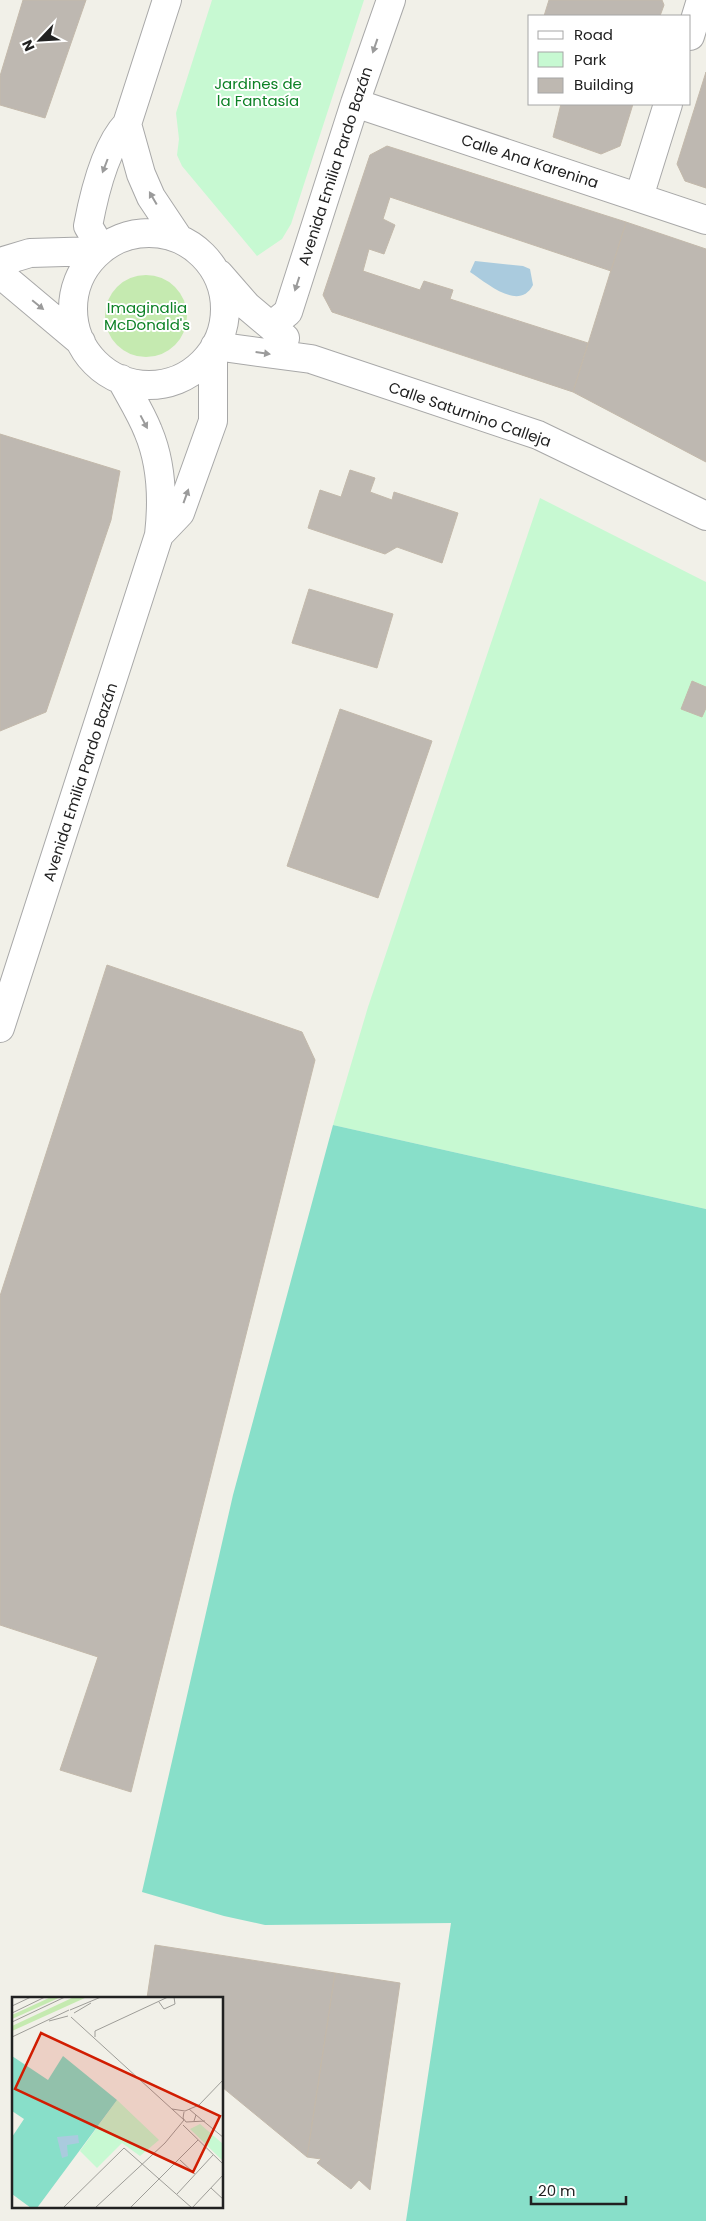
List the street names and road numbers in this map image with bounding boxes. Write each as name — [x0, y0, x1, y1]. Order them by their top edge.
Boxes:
street label: Avenida Emilia Pardo Bazán — [293, 64, 377, 268]
street label: Calle Ana Karenina — [459, 129, 601, 193]
street label: Calle Saturnino Calleja — [386, 376, 554, 452]
street label: Avenida Emilia Pardo Bazán — [38, 680, 122, 884]

